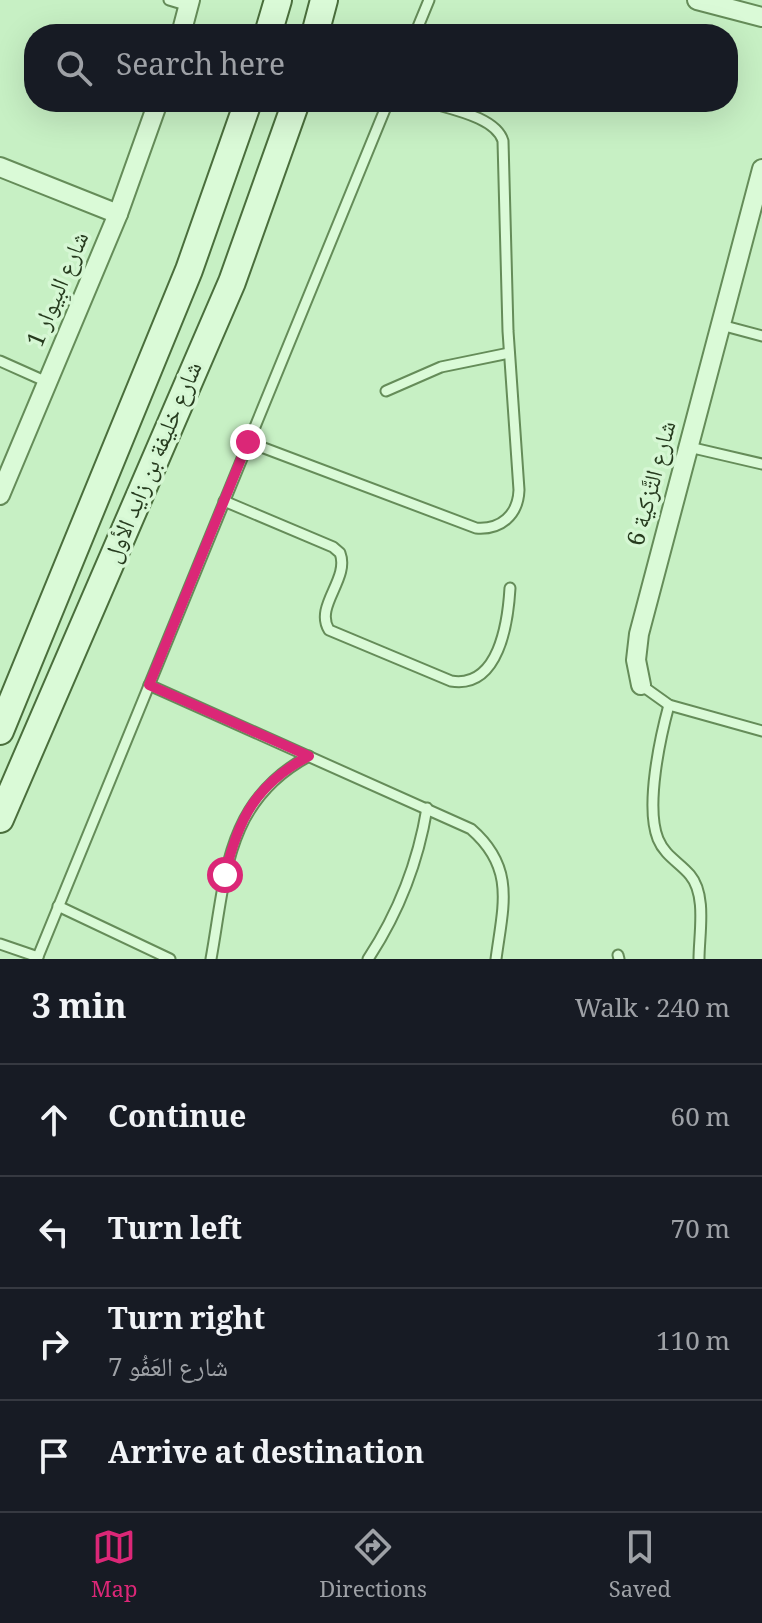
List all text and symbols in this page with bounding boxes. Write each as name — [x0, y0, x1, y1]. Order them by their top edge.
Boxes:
search box — [24, 24, 738, 112]
text: Search here — [116, 43, 285, 94]
icon: search — [52, 46, 96, 90]
street label: شارع البِيوار 1 — [17, 226, 103, 354]
street label: شارع خليفة بن زايد الأول — [94, 356, 216, 570]
street label: شارع التَّزكية 6 — [618, 417, 690, 551]
route end — [230, 424, 266, 460]
route start — [207, 857, 243, 893]
text: 3 min — [32, 982, 127, 1040]
text: Walk · 240 m — [575, 989, 730, 1033]
text: Continue — [108, 1095, 246, 1146]
icon: ahead — [32, 1098, 76, 1142]
text: 60 m — [671, 1098, 730, 1142]
text: Turn left — [108, 1207, 242, 1258]
icon: left — [32, 1210, 76, 1254]
text: 70 m — [671, 1210, 730, 1254]
text: Turn right — [108, 1297, 265, 1348]
icon: right — [32, 1322, 76, 1366]
text: 110 m — [656, 1322, 730, 1366]
text: شارع العَفُو 7 — [108, 1348, 228, 1392]
text: Arrive at destination — [108, 1431, 424, 1482]
icon: arrive — [32, 1434, 76, 1478]
tab: Map — [91, 1525, 137, 1611]
tab: Directions — [319, 1525, 427, 1611]
tab: Saved — [609, 1525, 671, 1611]

